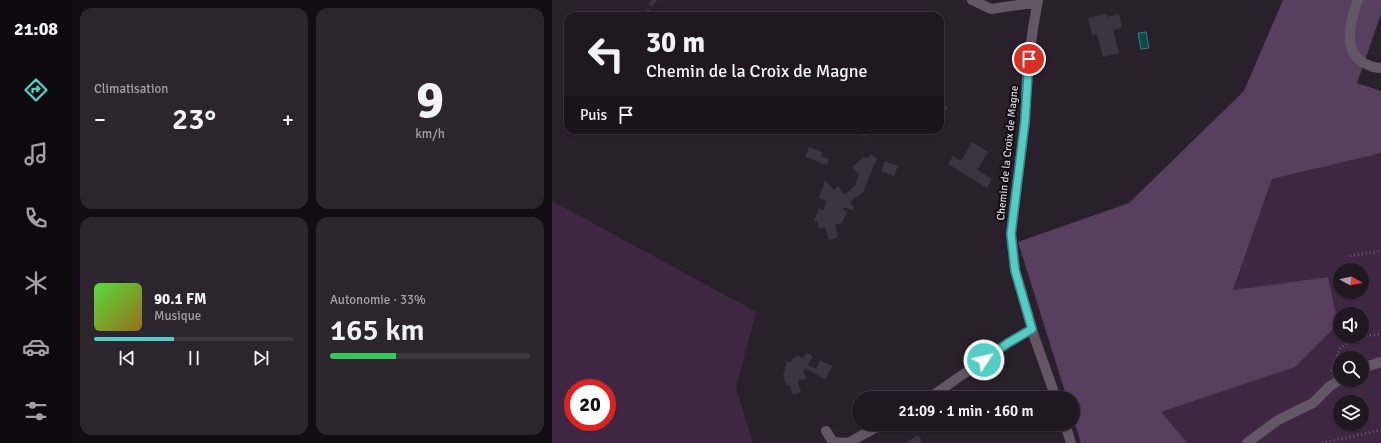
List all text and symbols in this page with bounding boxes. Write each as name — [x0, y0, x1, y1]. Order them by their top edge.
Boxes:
text: 21:08 — [14, 18, 58, 40]
text: 30 m — [646, 26, 705, 60]
icon: left — [580, 28, 632, 80]
pin — [1012, 42, 1046, 76]
icon: arrive — [1018, 48, 1040, 70]
text: Chemin de la Croix de Magne — [646, 60, 868, 82]
text: 9 — [416, 68, 444, 132]
icon: directions — [22, 76, 50, 104]
text: Climatisation — [94, 81, 168, 97]
street label: Chemin de la Croix de Magne — [994, 85, 1021, 221]
text: 23° — [172, 101, 216, 138]
icon: arrive — [615, 104, 637, 126]
text: − — [94, 106, 106, 133]
text: + — [282, 106, 294, 133]
text: Puis — [580, 106, 607, 124]
text: km/h — [415, 126, 445, 142]
icon: music — [22, 140, 50, 168]
icon: phone — [22, 204, 50, 232]
north arrow — [1333, 263, 1369, 299]
map controls — [1333, 263, 1369, 431]
icon: climate — [22, 269, 50, 297]
text: 90.1 FM — [154, 290, 206, 308]
text: Autonomie · 33% — [330, 292, 426, 308]
button: sound — [1333, 307, 1369, 343]
text: Musique — [154, 308, 201, 324]
text: 165 km — [330, 312, 425, 349]
icon: car — [22, 333, 50, 361]
position arrow — [963, 339, 1005, 381]
icon: previous — [116, 347, 138, 369]
icon: pause — [183, 347, 205, 369]
icon: next — [250, 347, 272, 369]
button: search — [1333, 351, 1369, 387]
speed limit sign: 20 — [564, 379, 616, 431]
button: layers — [1333, 395, 1369, 431]
icon: filters — [22, 397, 50, 425]
text: 21:09 · 1 min · 160 m — [899, 402, 1033, 420]

